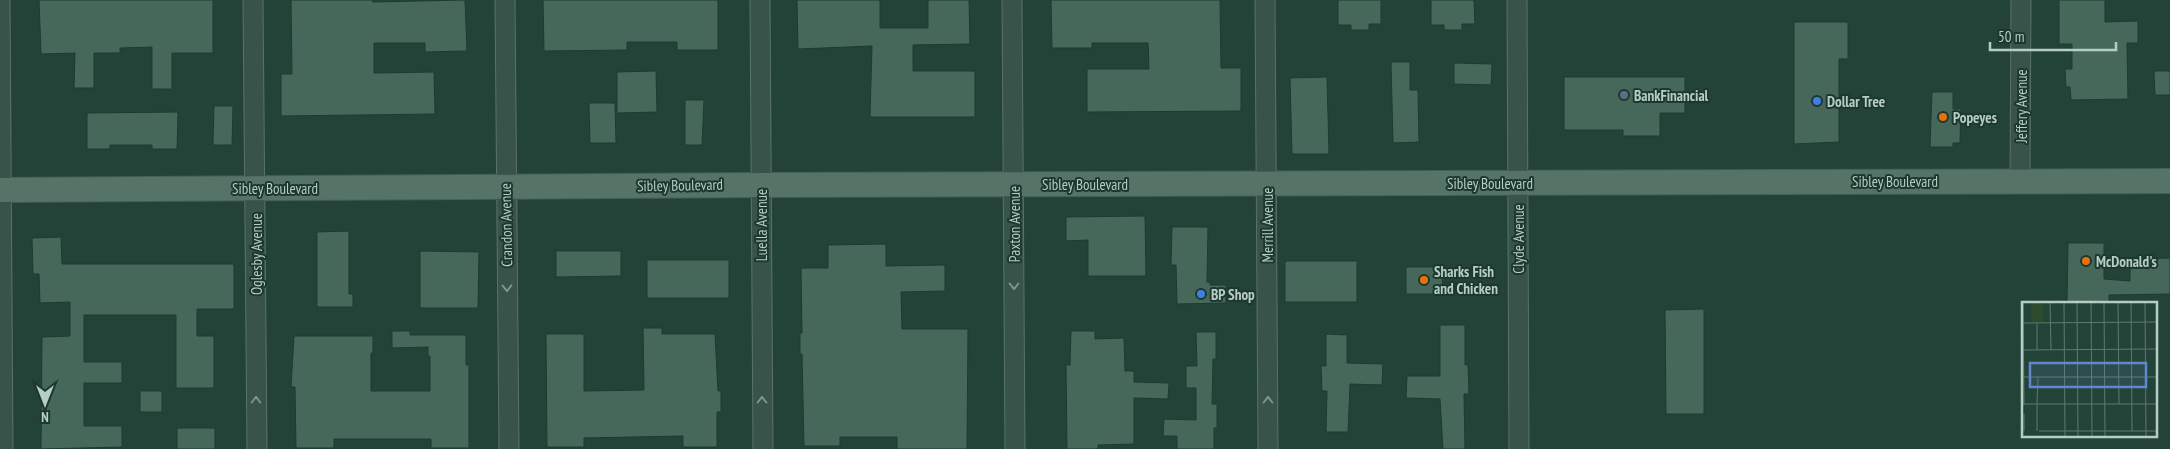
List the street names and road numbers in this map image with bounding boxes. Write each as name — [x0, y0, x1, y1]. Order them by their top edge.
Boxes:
street label: Jeffery Avenue — [2012, 69, 2031, 144]
street label: Sibley Boulevard — [1852, 172, 1938, 191]
street label: Sibley Boulevard — [1447, 174, 1533, 193]
street label: Sibley Boulevard — [637, 175, 723, 195]
street label: Sibley Boulevard — [1042, 175, 1128, 194]
street label: Sibley Boulevard — [232, 179, 318, 198]
street label: Crandon Avenue — [496, 183, 516, 267]
street label: Paxton Avenue — [1005, 186, 1024, 262]
street label: Merrill Avenue — [1258, 188, 1277, 262]
street label: Luella Avenue — [752, 189, 771, 261]
street label: Clyde Avenue — [1509, 204, 1528, 274]
street label: Oglesby Avenue — [247, 213, 266, 295]

